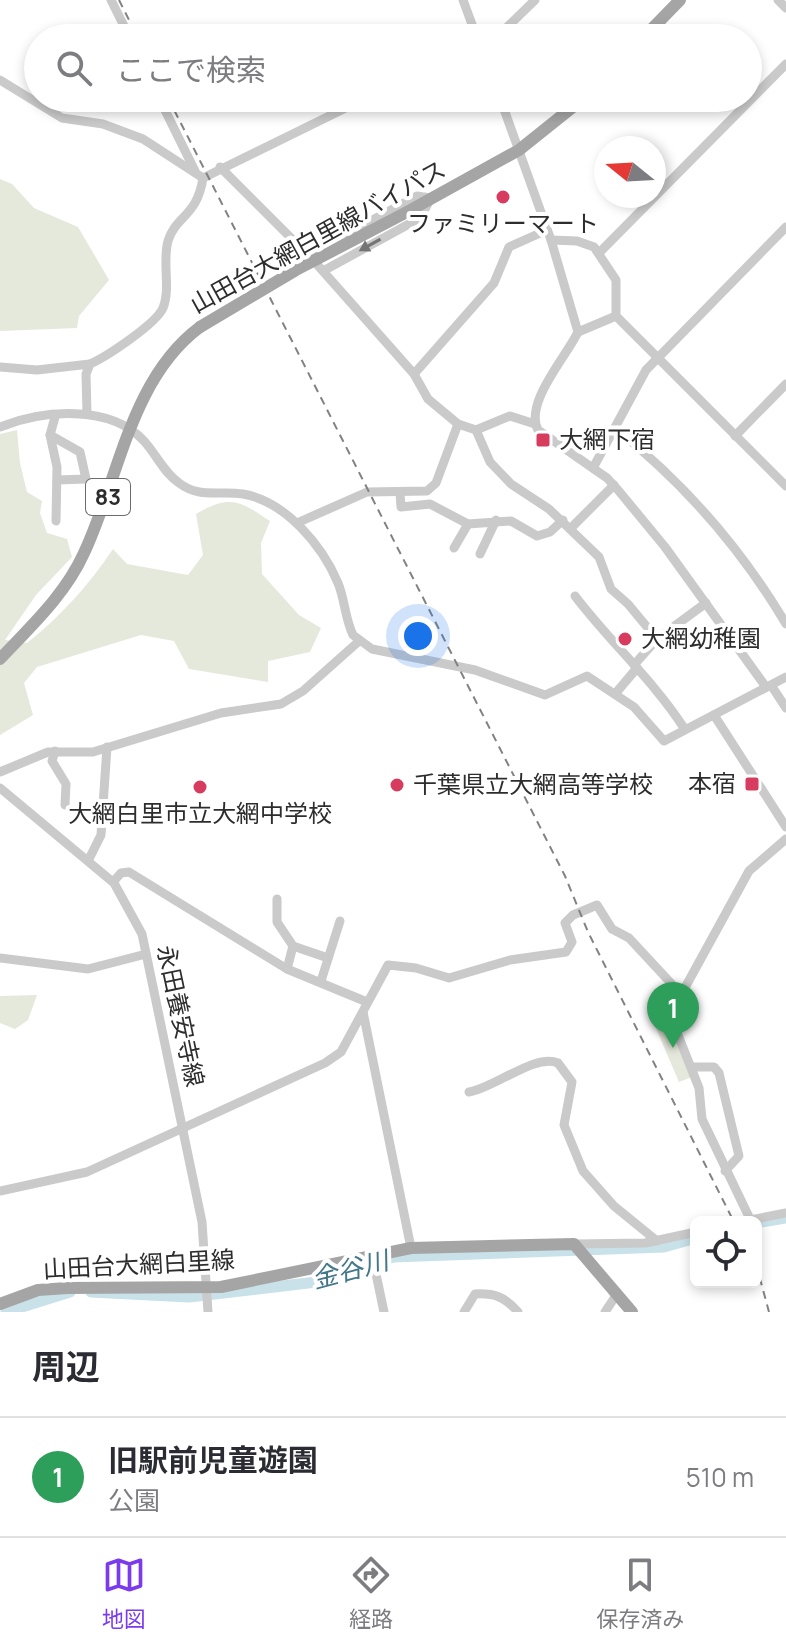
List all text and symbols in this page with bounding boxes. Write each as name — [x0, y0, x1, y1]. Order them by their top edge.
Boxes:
search box — [24, 24, 762, 112]
icon: search — [52, 46, 96, 90]
text: ここで検索 — [116, 49, 266, 90]
north arrow — [594, 136, 666, 208]
street label: 山田台大網白里線バイパス — [184, 152, 451, 320]
marker: ファミリーマート — [494, 188, 512, 206]
place label: ファミリーマート — [407, 206, 599, 239]
one-way arrow — [359, 238, 382, 252]
place label: 大網下宿 — [559, 422, 655, 455]
marker: 大網下宿 — [534, 431, 552, 449]
road number: 83 — [86, 479, 130, 515]
your location — [398, 616, 438, 656]
place label: 大網幼稚園 — [641, 621, 761, 654]
marker: 大網幼稚園 — [616, 630, 634, 648]
place label: 本宿 — [688, 766, 736, 799]
place label: 千葉県立大網高等学校 — [413, 767, 653, 800]
marker: 本宿 — [743, 775, 761, 793]
marker: 千葉県立大網高等学校 — [388, 776, 406, 794]
marker: 大網白里市立大網中学校 — [191, 778, 209, 796]
place label: 大網白里市立大網中学校 — [68, 796, 332, 829]
street label: 永田養安寺線 — [150, 942, 213, 1090]
pin: 1 — [647, 982, 699, 1048]
map controls — [690, 1216, 762, 1288]
button: locate — [690, 1216, 762, 1288]
water label: 金谷川 — [307, 1241, 395, 1297]
street label: 山田台大網白里線 — [42, 1242, 236, 1285]
text: 周辺 — [32, 1343, 100, 1389]
text: 旧駅前児童遊園 — [108, 1439, 318, 1480]
text: 1 — [52, 1459, 64, 1495]
text: 510 m — [686, 1459, 754, 1495]
text: 公園 — [108, 1482, 160, 1518]
tab: 地図 — [102, 1553, 146, 1634]
tab: 経路 — [349, 1553, 393, 1634]
tab: 保存済み — [596, 1553, 684, 1634]

